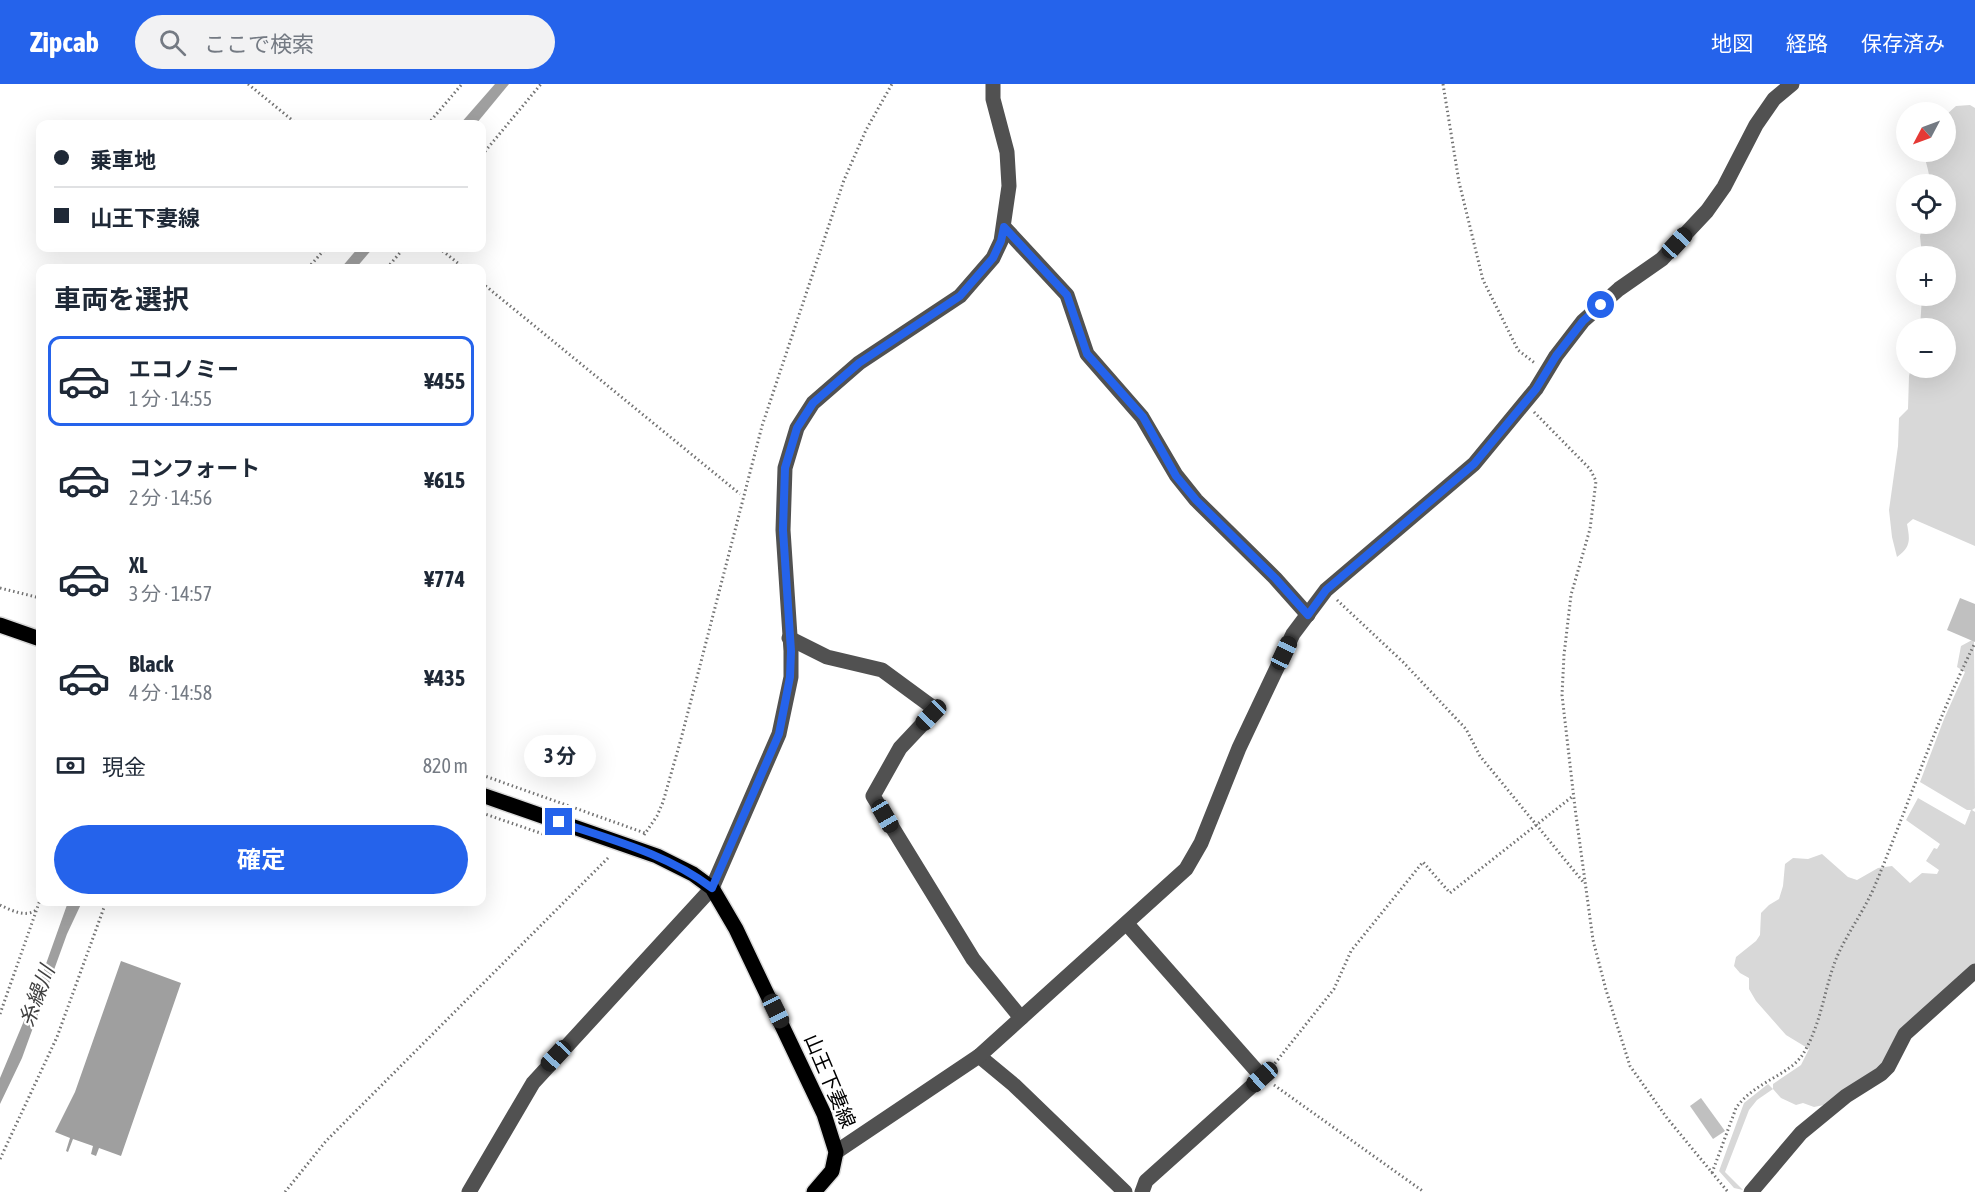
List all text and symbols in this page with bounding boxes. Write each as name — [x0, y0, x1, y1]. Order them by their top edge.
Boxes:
search box — [135, 15, 555, 69]
text: Zipcab — [30, 26, 99, 58]
icon: search — [156, 26, 189, 59]
text: ここで検索 — [204, 31, 314, 57]
text: 地図 — [1711, 31, 1753, 55]
text: 経路 — [1786, 31, 1828, 55]
text: 保存済み — [1861, 31, 1945, 55]
north arrow — [1896, 102, 1956, 162]
map controls — [1896, 102, 1956, 378]
text: 乗車地 — [90, 147, 156, 173]
button: locate — [1896, 174, 1956, 234]
text: 山王下妻線 — [90, 205, 200, 231]
car — [1658, 224, 1696, 262]
button: + — [1896, 246, 1956, 306]
text: 車両を選択 — [54, 284, 189, 315]
route start — [1587, 291, 1614, 318]
button: − — [1896, 318, 1956, 378]
icon: car — [57, 354, 111, 408]
text: エコノミー — [129, 356, 239, 382]
text: ¥455 — [424, 368, 465, 394]
text: 1 分 · 14:55 — [129, 387, 212, 410]
icon: car — [57, 453, 111, 507]
text: コンフォート — [129, 455, 260, 481]
text: ¥615 — [424, 467, 465, 493]
text: 2 分 · 14:56 — [129, 486, 212, 509]
icon: car — [57, 552, 111, 606]
text: XL — [129, 552, 147, 578]
text: ¥774 — [424, 566, 465, 592]
text: 3 分 · 14:57 — [129, 582, 212, 605]
car — [1268, 633, 1300, 673]
icon: car — [57, 651, 111, 705]
text: Black — [129, 651, 173, 677]
text: ¥435 — [424, 665, 465, 691]
text: 4 分 · 14:58 — [129, 681, 212, 704]
car — [912, 696, 950, 734]
callout: 3 分 — [523, 735, 595, 777]
text: 3 分 — [544, 744, 576, 767]
icon: cash — [54, 749, 87, 782]
text: 現金 — [102, 754, 146, 780]
text: 820 m — [423, 754, 468, 777]
car — [868, 796, 902, 836]
route end — [545, 808, 572, 835]
button: 確定 — [54, 825, 468, 894]
water label: 糸繰川 — [14, 960, 59, 1029]
car — [760, 991, 792, 1031]
street label: 山王下妻線 — [800, 1030, 861, 1131]
car — [537, 1037, 575, 1075]
car — [1243, 1058, 1281, 1096]

